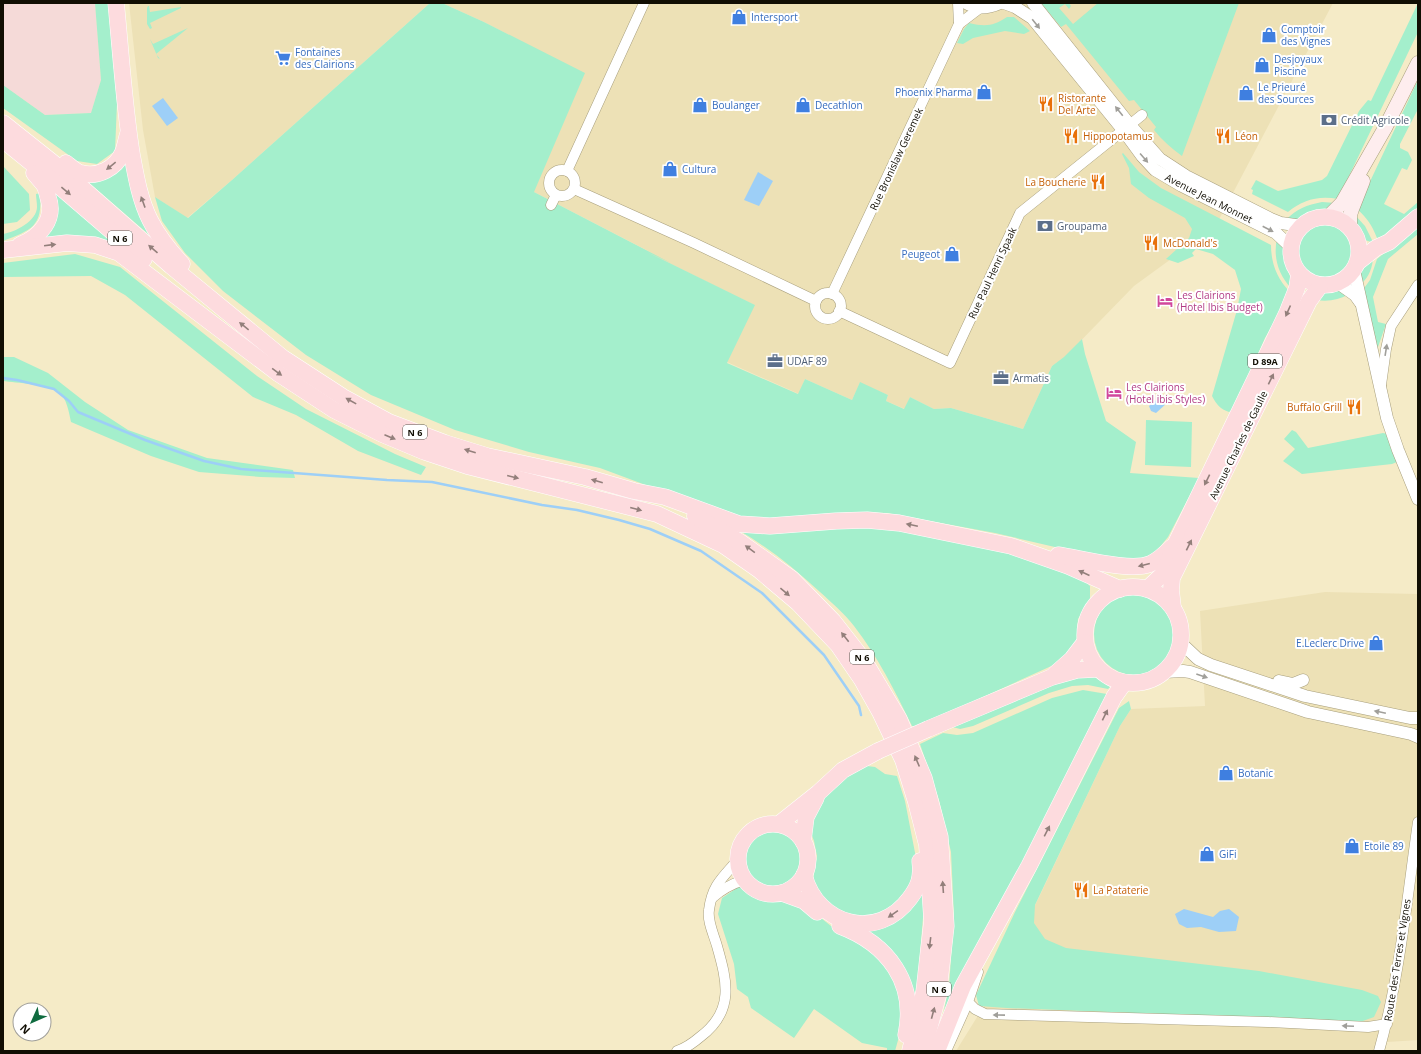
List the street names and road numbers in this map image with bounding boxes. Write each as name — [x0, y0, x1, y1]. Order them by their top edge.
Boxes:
street label: Rue Bronislaw Geremek — [866, 105, 926, 213]
street label: Avenue Jean Monnet — [1163, 170, 1256, 226]
street label: Rue Paul Henri Spaak — [965, 224, 1020, 321]
road number: N 6 — [108, 231, 132, 245]
road number: D 89A — [1248, 354, 1282, 368]
street label: Avenue Charles de Gaulle — [1206, 388, 1271, 502]
road number: N 6 — [403, 425, 427, 439]
road number: N 6 — [850, 650, 874, 664]
street label: Route des Terres et Vignes — [1380, 898, 1414, 1022]
road number: N 6 — [927, 982, 951, 996]

